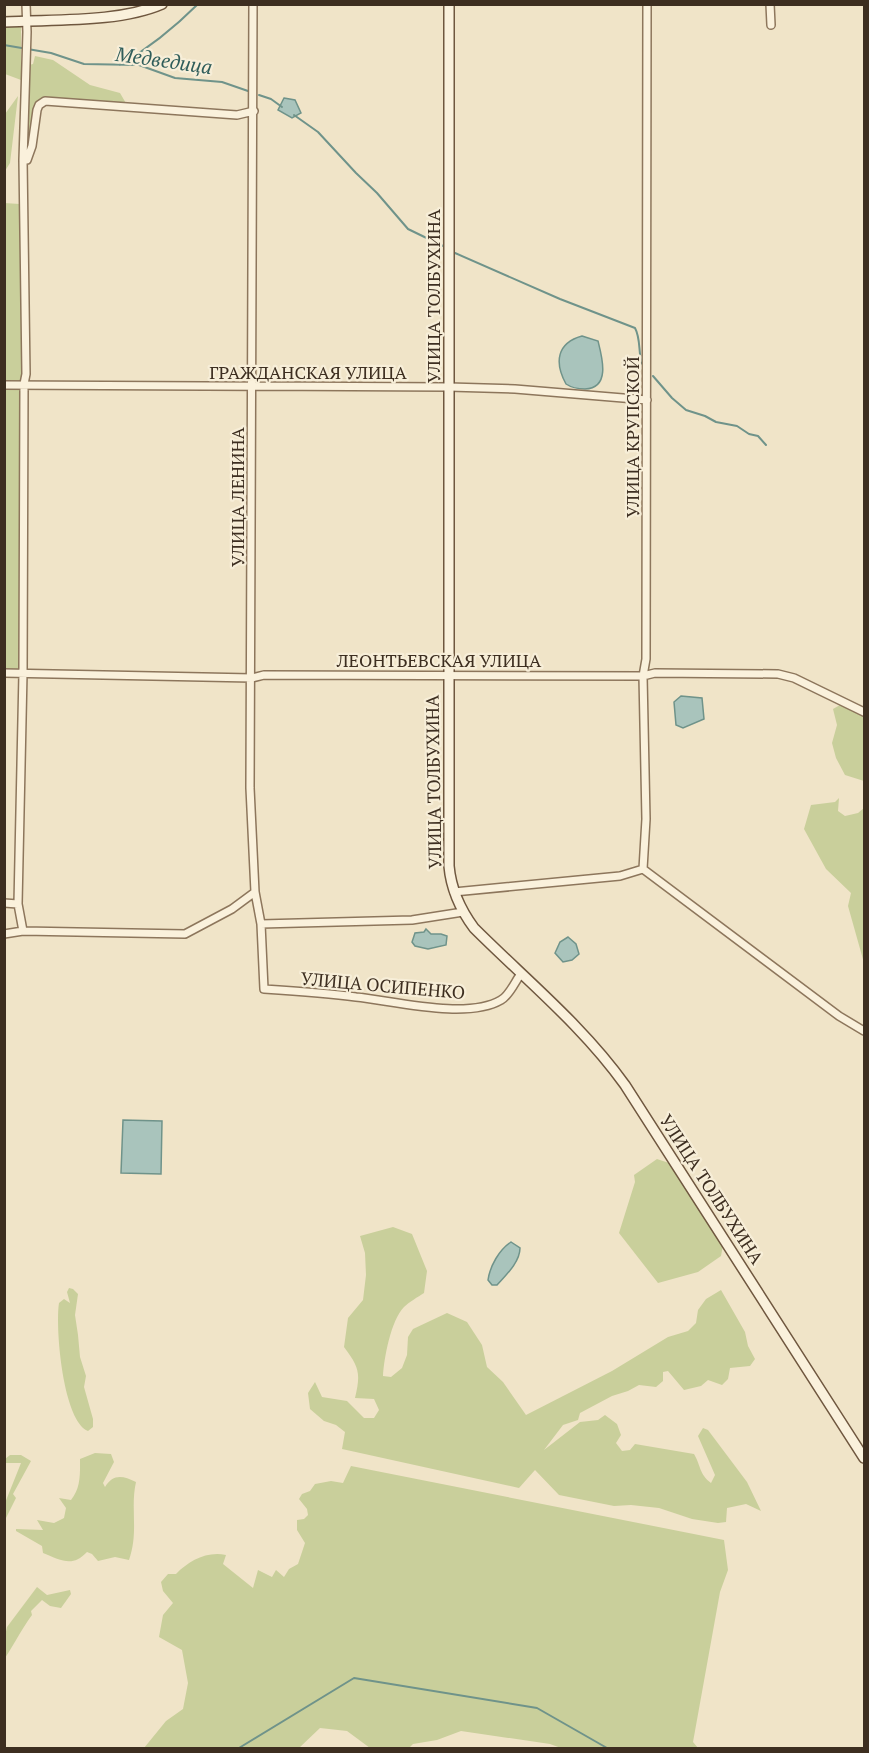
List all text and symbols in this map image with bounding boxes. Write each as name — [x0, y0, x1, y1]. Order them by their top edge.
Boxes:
water label: Медведица — [113, 40, 214, 80]
street label: УЛИЦА ТОЛБУХИНА — [421, 208, 445, 383]
street label: УЛИЦА КРУПСКОЙ — [620, 356, 644, 518]
street label: ГРАЖДАНСКАЯ УЛИЦА — [209, 360, 407, 384]
street label: УЛИЦА ЛЕНИНА — [225, 426, 249, 567]
street label: ЛЕОНТЬЕВСКАЯ УЛИЦА — [336, 648, 542, 672]
street label: УЛИЦА ТОЛБУХИНА — [419, 694, 447, 869]
street label: УЛИЦА ОСИПЕНКО — [300, 966, 466, 1004]
street label: УЛИЦА ТОЛБУХИНА — [655, 1109, 770, 1269]

